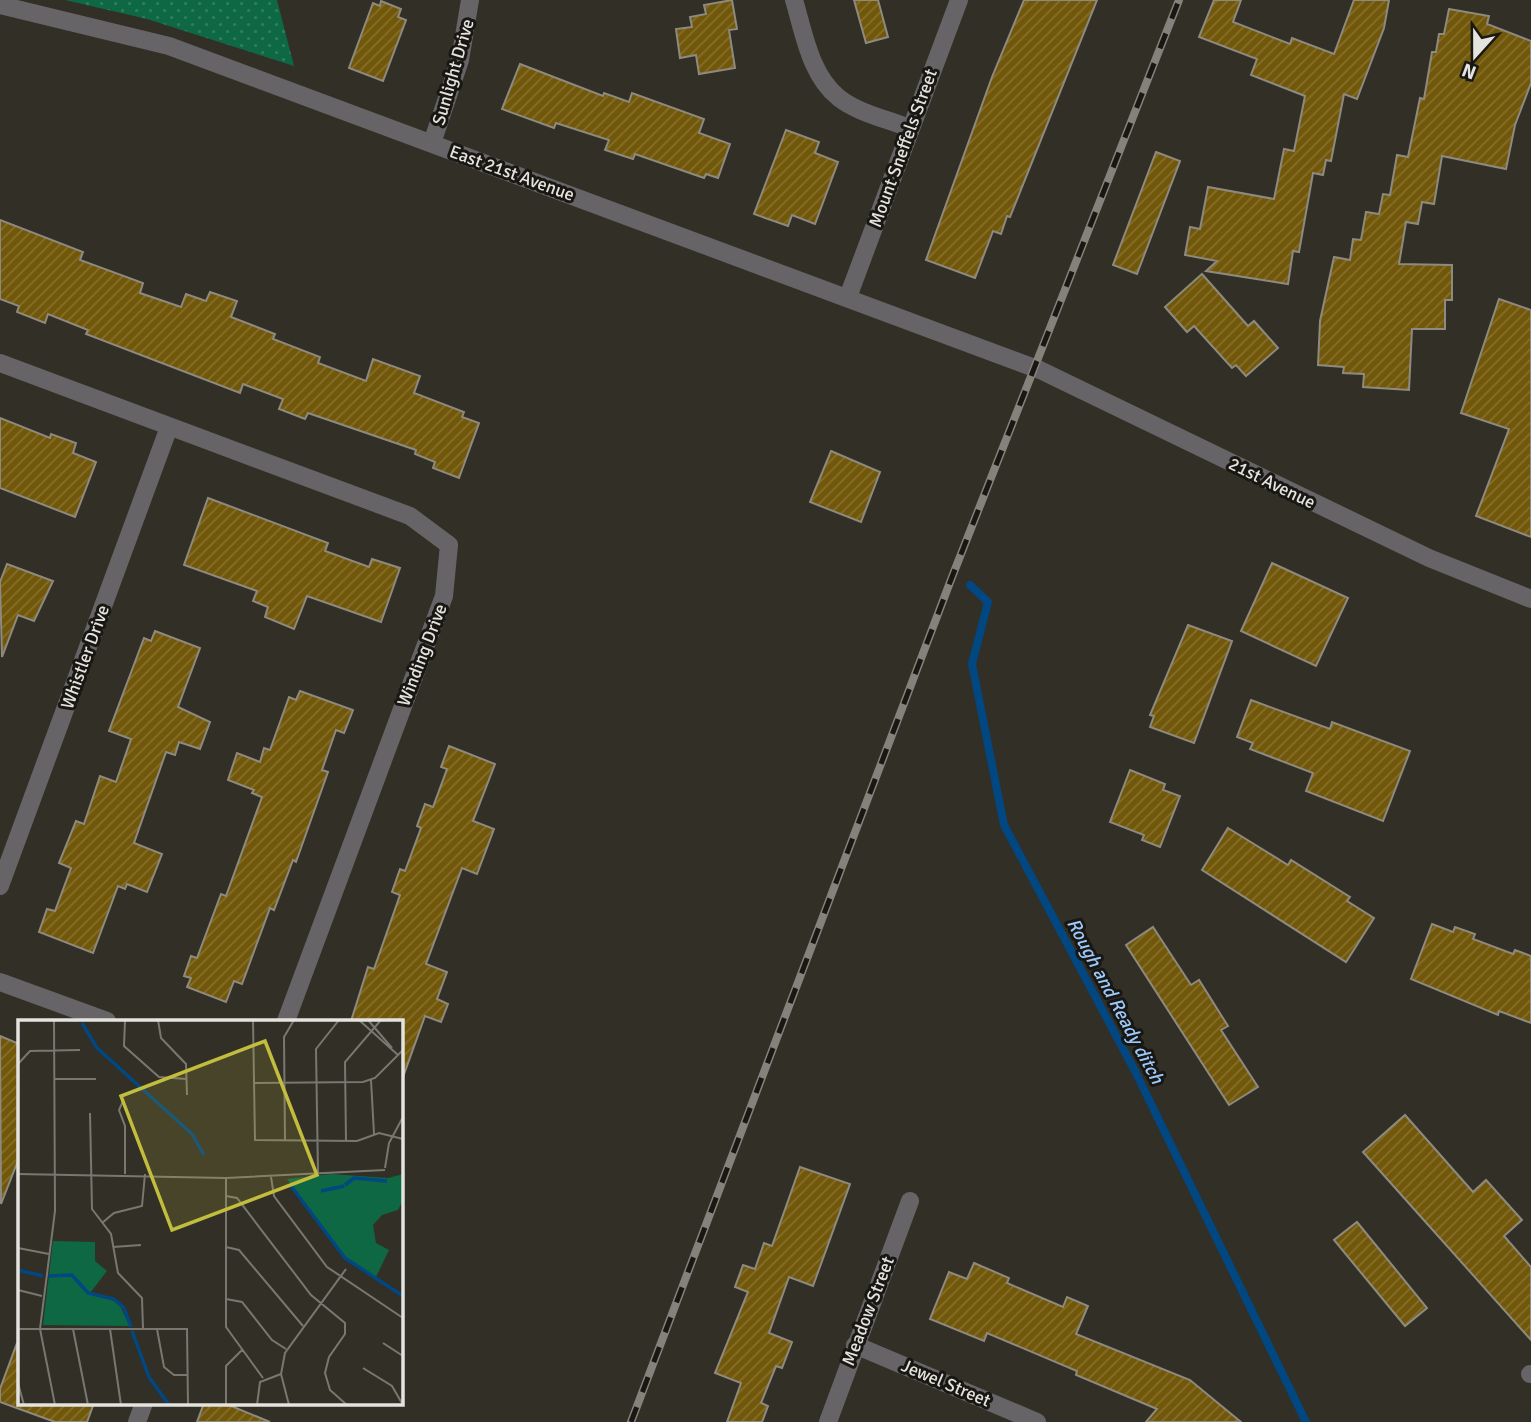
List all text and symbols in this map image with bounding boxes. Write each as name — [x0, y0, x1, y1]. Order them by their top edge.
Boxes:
street label: Sunlight Drive — [427, 16, 479, 128]
north arrow — [1440, 21, 1510, 91]
text: N — [1459, 57, 1480, 85]
street label: Mount Sneffels Street — [864, 66, 942, 230]
street label: East 21st Avenue — [447, 140, 577, 206]
street label: 21st Avenue — [1225, 453, 1319, 513]
street label: Winding Drive — [392, 601, 452, 709]
street label: Whistler Drive — [56, 602, 114, 712]
water label: Rough and Ready ditch — [1061, 914, 1169, 1089]
inset map — [18, 1020, 402, 1404]
street label: Meadow Street — [837, 1253, 899, 1369]
street label: Jewel Street — [898, 1354, 994, 1412]

